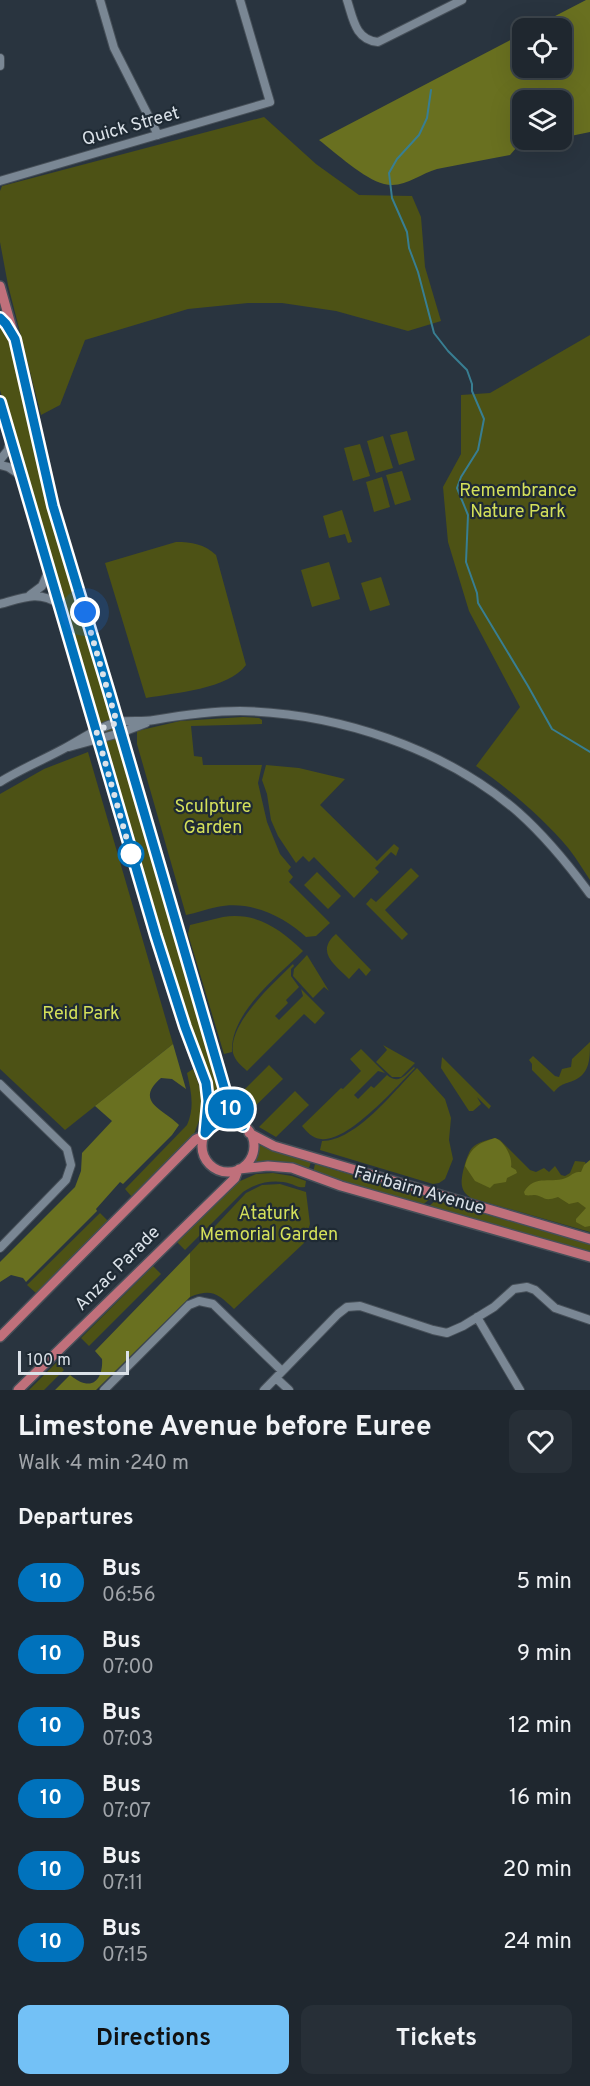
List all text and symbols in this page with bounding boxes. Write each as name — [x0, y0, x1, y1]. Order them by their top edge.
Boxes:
map controls — [512, 18, 572, 150]
button: locate — [512, 18, 572, 78]
button: layers — [512, 90, 572, 150]
street label: Quick Street — [80, 102, 182, 152]
park label: Remembrance Nature Park — [459, 480, 577, 524]
your location — [70, 597, 100, 627]
park label: Sculpture Garden — [175, 796, 251, 840]
unlabelled marker — [118, 841, 144, 867]
park label: Reid Park — [42, 1003, 120, 1026]
line badge: 10 — [204, 1090, 258, 1128]
text: 10 — [220, 1096, 242, 1123]
street label: Fairbairn Avenue — [351, 1161, 487, 1221]
park label: Ataturk Memorial Garden — [200, 1203, 338, 1247]
street label: Anzac Parade — [71, 1222, 165, 1316]
scale bar — [18, 1348, 129, 1376]
text: 100 m — [27, 1351, 71, 1371]
text: Limestone Avenue before Euree — [18, 1410, 432, 1446]
button: heart — [509, 1410, 572, 1473]
text: Walk · 4 min · 240 m — [18, 1451, 189, 1477]
text: Departures — [18, 1505, 134, 1532]
text: Bus — [102, 1556, 141, 1583]
text: 10 — [40, 1569, 62, 1596]
text: 5 min — [517, 1569, 572, 1596]
text: 06:56 — [102, 1583, 156, 1609]
text: Bus — [102, 1628, 141, 1655]
text: 10 — [40, 1641, 62, 1668]
text: 9 min — [517, 1641, 572, 1668]
text: 07:00 — [102, 1655, 154, 1681]
text: Bus — [102, 1700, 141, 1727]
text: 10 — [40, 1713, 62, 1740]
text: 12 min — [509, 1713, 572, 1740]
text: 07:03 — [102, 1727, 153, 1753]
text: Bus — [102, 1772, 141, 1799]
text: 10 — [40, 1785, 62, 1812]
text: 16 min — [509, 1785, 572, 1812]
text: 07:07 — [102, 1799, 151, 1825]
text: Bus — [102, 1844, 141, 1871]
text: 10 — [40, 1857, 62, 1884]
text: 20 min — [503, 1857, 572, 1884]
text: 07:11 — [102, 1871, 143, 1897]
text: Bus — [102, 1916, 141, 1943]
text: 10 — [40, 1929, 62, 1956]
text: 24 min — [503, 1929, 572, 1956]
text: 07:15 — [102, 1943, 148, 1969]
button: Directions — [18, 2005, 289, 2074]
button: Tickets — [301, 2005, 572, 2074]

